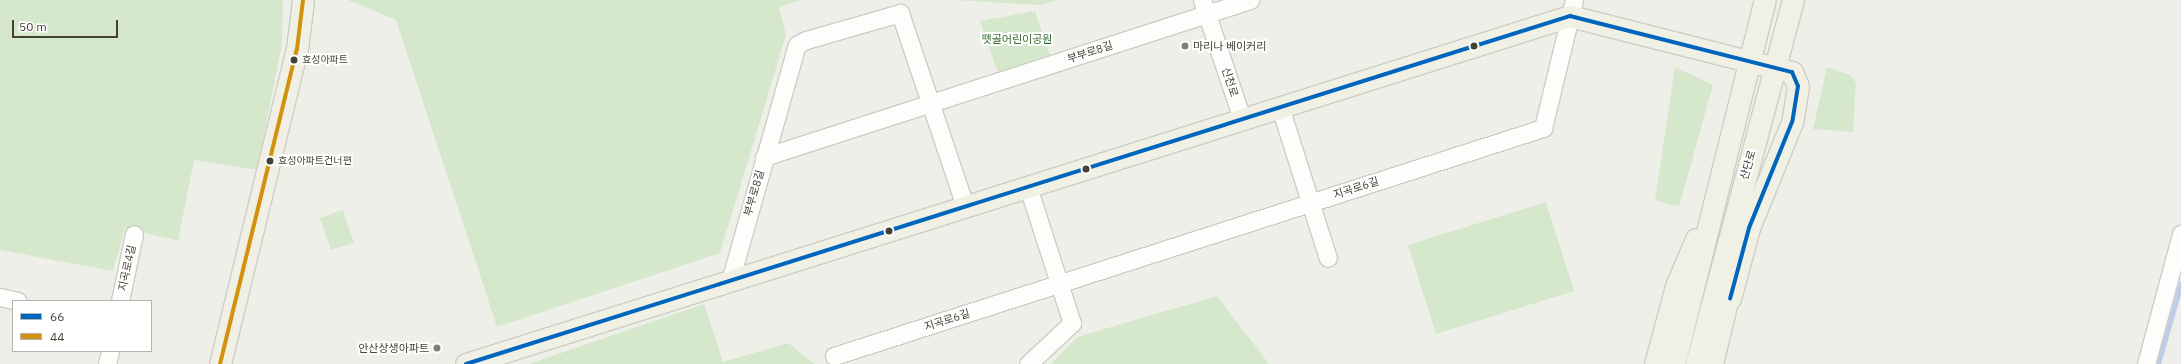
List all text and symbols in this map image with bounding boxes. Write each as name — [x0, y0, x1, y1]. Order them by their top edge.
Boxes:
scale bar — [14, 12, 120, 38]
text: 50 m — [19, 19, 47, 34]
park label: 뗏골어린이공원 — [982, 32, 1052, 46]
street label: 부부로8길 — [1066, 38, 1114, 66]
place label: 마리나 베이커리 — [1193, 39, 1266, 53]
marker: 마리나 베이커리 — [1180, 41, 1190, 51]
unlabelled marker — [1469, 41, 1479, 51]
place label: 효성아파트 — [302, 54, 348, 66]
marker: 효성아파트 — [289, 55, 299, 65]
street label: 신천로 — [1219, 66, 1241, 98]
street label: 산단로 — [1737, 149, 1759, 181]
place label: 효성아파트건너편 — [278, 155, 352, 167]
marker: 효성아파트건너편 — [265, 156, 275, 166]
unlabelled marker — [1081, 164, 1091, 174]
street label: 부부로8길 — [741, 169, 767, 217]
street label: 지곡로6길 — [1332, 174, 1380, 202]
unlabelled marker — [884, 226, 894, 236]
street label: 지곡로4길 — [116, 244, 138, 292]
legend — [12, 300, 152, 352]
street label: 지곡로6길 — [923, 306, 971, 334]
text: 66 — [50, 309, 64, 324]
text: 44 — [50, 329, 64, 344]
place label: 안산상생아파트 — [358, 341, 429, 355]
marker: 안산상생아파트 — [432, 343, 442, 353]

